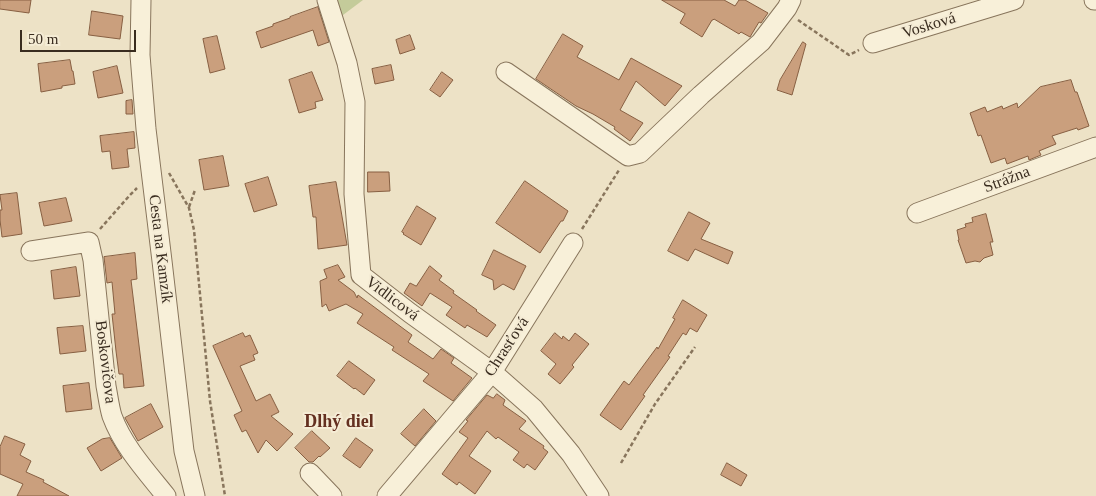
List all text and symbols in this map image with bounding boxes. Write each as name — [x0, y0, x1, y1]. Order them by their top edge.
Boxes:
street label: Vosková — [900, 9, 958, 43]
scale bar — [22, 20, 139, 52]
text: 50 m — [28, 31, 58, 47]
street label: Strážna — [981, 162, 1033, 198]
street label: Cesta na Kamzík — [144, 194, 176, 304]
street label: Vidlicová — [361, 273, 423, 325]
street label: Chrasťová — [481, 314, 533, 380]
street label: Boskovičova — [90, 319, 120, 405]
district label: Dlhý diel — [304, 411, 374, 433]

